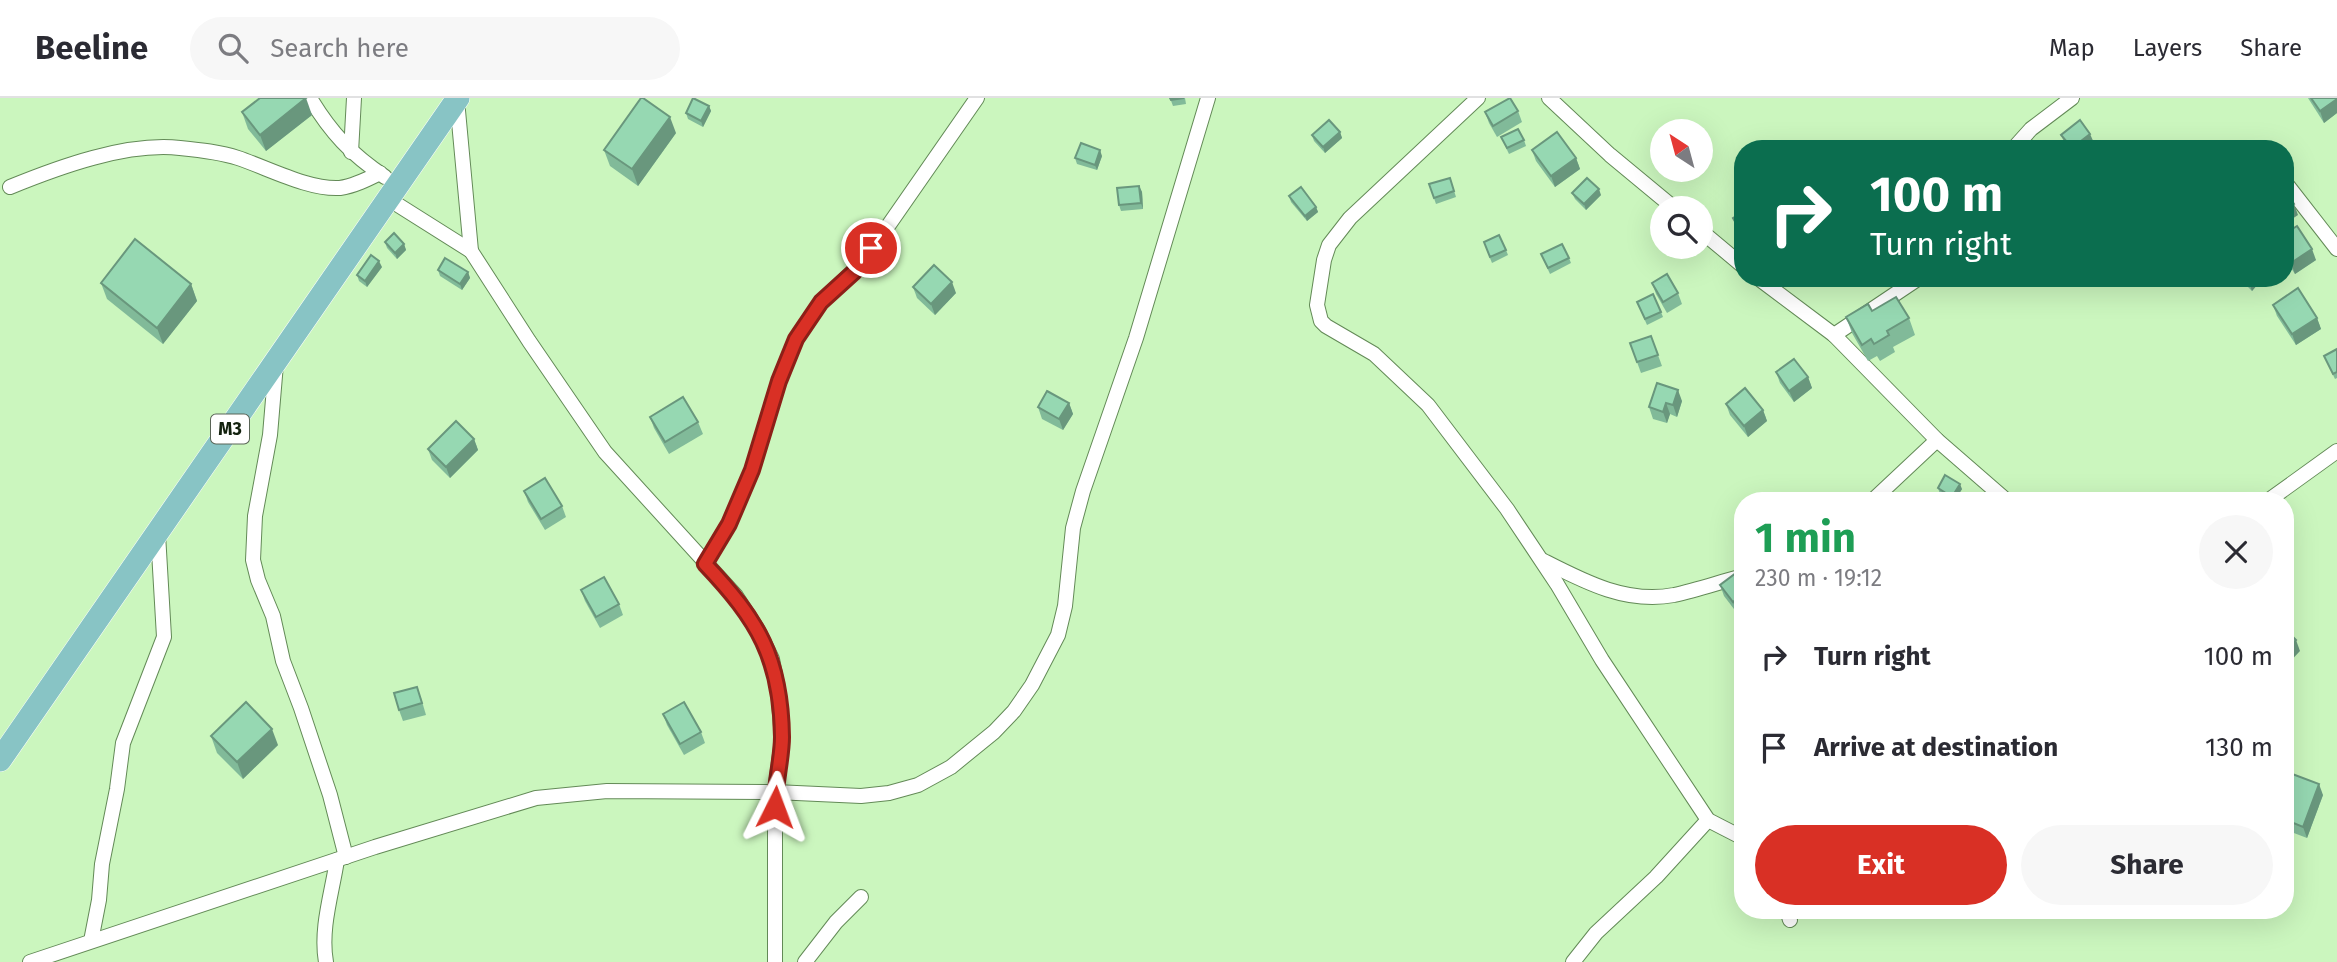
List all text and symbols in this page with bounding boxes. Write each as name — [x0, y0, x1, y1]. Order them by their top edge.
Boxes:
search box — [190, 17, 680, 80]
text: Beeline — [35, 28, 148, 68]
icon: search — [214, 29, 252, 67]
text: Search here — [270, 33, 409, 64]
text: Map — [2049, 34, 2095, 62]
text: Layers — [2133, 34, 2202, 62]
text: Share — [2240, 34, 2302, 62]
north arrow — [1650, 119, 1713, 182]
map controls — [1650, 119, 1713, 259]
text: 100 m — [1870, 165, 2003, 224]
icon: right — [1755, 168, 1846, 259]
button: search — [1650, 196, 1713, 259]
pin — [841, 218, 901, 278]
text: Turn right — [1870, 225, 2012, 263]
icon: arrive — [852, 229, 890, 267]
road number: M3 — [211, 414, 249, 444]
text: 1 min — [1755, 513, 1856, 563]
button: close — [2199, 515, 2273, 589]
text: 230 m · 19:12 — [1755, 564, 1882, 592]
icon: right — [1755, 638, 1793, 676]
text: Turn right — [1814, 641, 1931, 672]
text: 100 m — [2204, 641, 2273, 672]
icon: arrive — [1755, 729, 1793, 767]
text: Arrive at destination — [1814, 732, 2058, 763]
text: 130 m — [2205, 732, 2273, 763]
position arrow — [738, 770, 812, 844]
button: Exit — [1755, 825, 2007, 905]
button: Share — [2021, 825, 2273, 905]

